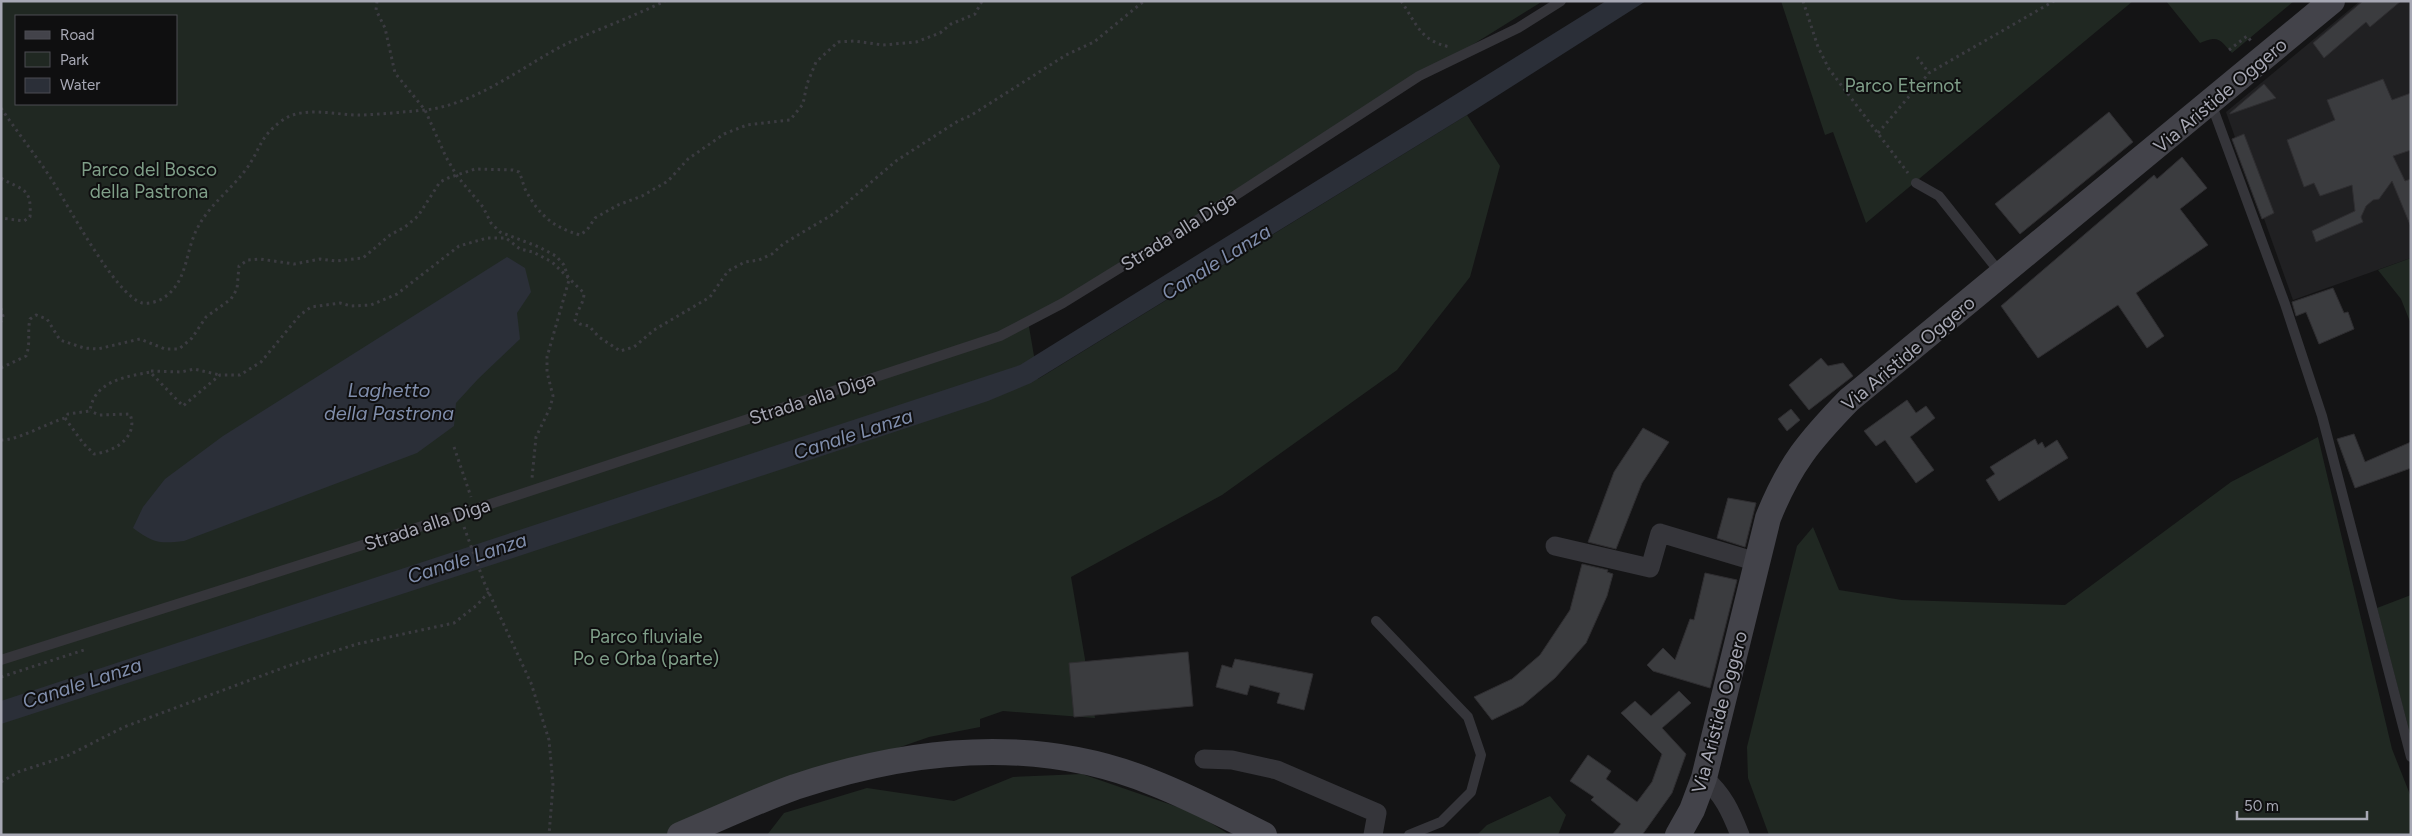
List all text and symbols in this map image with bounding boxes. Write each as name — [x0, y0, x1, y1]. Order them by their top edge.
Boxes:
legend — [15, 15, 178, 105]
text: Road — [60, 26, 95, 44]
street label: Via Aristide Oggero — [2149, 33, 2292, 158]
text: Park — [60, 51, 89, 69]
park label: Parco Eternot — [1845, 74, 1961, 97]
text: Water — [60, 76, 100, 94]
park label: Parco del Bosco della Pastrona — [81, 158, 217, 203]
street label: Strada alla Diga — [1117, 187, 1240, 276]
water label: Canale Lanza — [1157, 219, 1275, 305]
street label: Via Aristide Oggero — [1837, 291, 1980, 416]
street label: Strada alla Diga — [746, 367, 878, 430]
water label: Laghetto della Pastrona — [324, 378, 454, 425]
water label: Canale Lanza — [790, 403, 916, 465]
street label: Strada alla Diga — [361, 493, 493, 556]
water label: Canale Lanza — [404, 527, 530, 589]
park label: Parco fluviale Po e Orba (parte) — [573, 625, 719, 670]
street label: Via Aristide Oggero — [1687, 628, 1752, 796]
water label: Canale Lanza — [19, 652, 145, 714]
scale bar — [2237, 788, 2367, 820]
text: 50 m — [2244, 797, 2279, 815]

